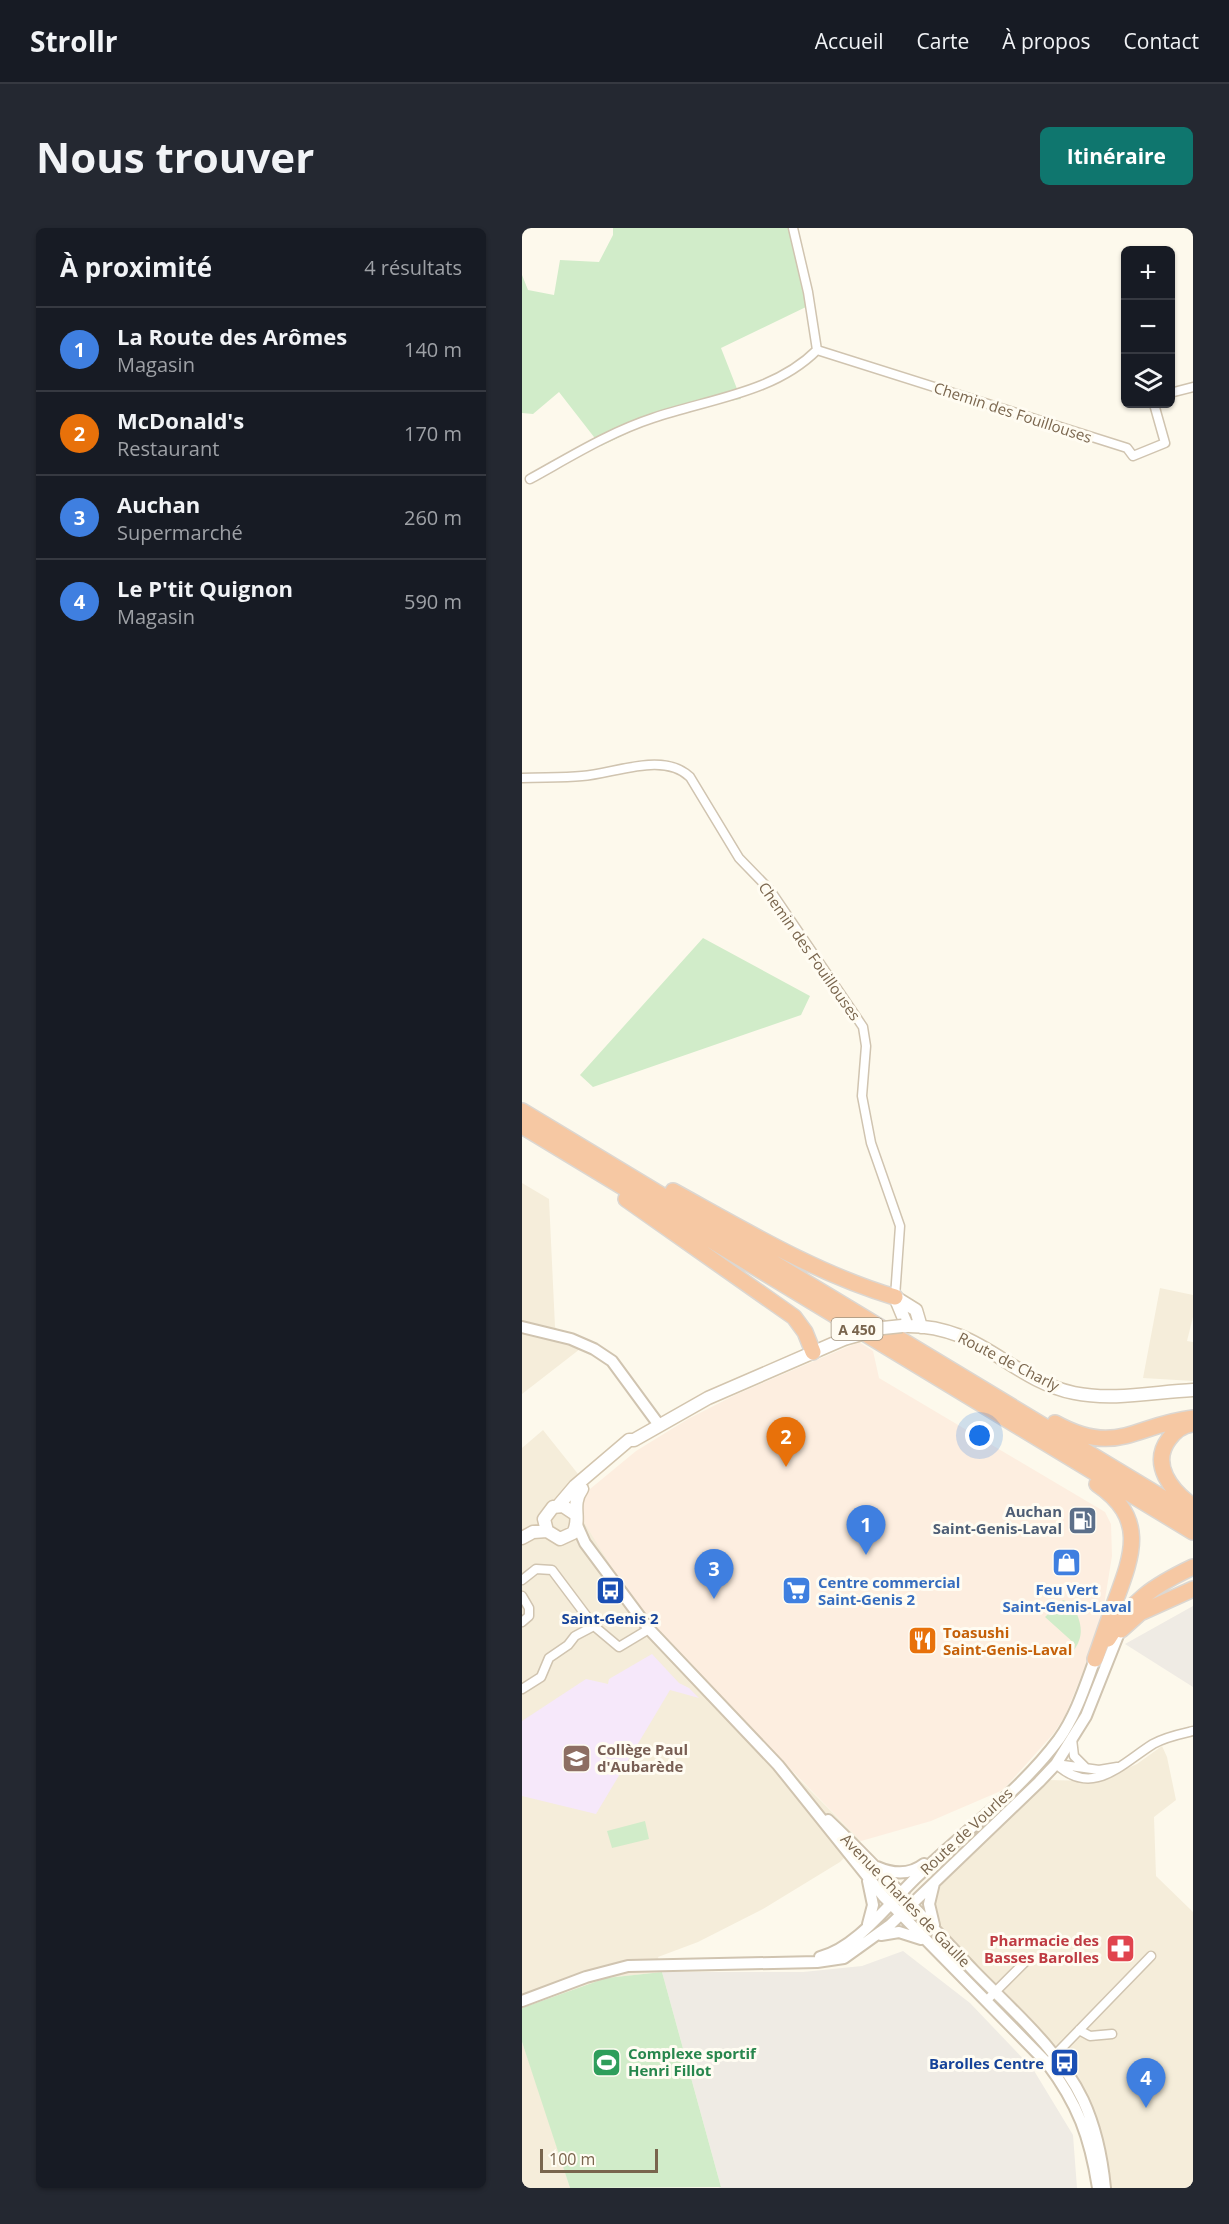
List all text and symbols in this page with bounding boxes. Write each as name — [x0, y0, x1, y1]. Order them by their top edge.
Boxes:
text: Strollr — [30, 22, 117, 60]
text: Accueil — [815, 27, 883, 55]
text: Carte — [916, 27, 969, 55]
text: À propos — [1002, 27, 1091, 55]
text: Contact — [1124, 27, 1199, 55]
button: Itinéraire — [1040, 127, 1193, 185]
text: Nous trouver — [36, 128, 314, 185]
map controls — [1121, 246, 1175, 408]
button: + — [1121, 246, 1175, 300]
text: À proximité — [60, 249, 212, 285]
text: 4 résultats — [364, 254, 462, 281]
button: − — [1121, 300, 1175, 354]
text: La Route des Arômes — [117, 321, 347, 351]
text: 1 — [74, 336, 85, 363]
text: 140 m — [404, 336, 462, 363]
text: Magasin — [117, 351, 195, 378]
button: layers — [1121, 354, 1175, 408]
street label: Chemin des Fouillouses — [932, 377, 1094, 447]
text: McDonald's — [117, 405, 244, 435]
text: 2 — [74, 420, 85, 447]
text: 170 m — [404, 420, 462, 447]
text: Restaurant — [117, 435, 219, 462]
text: Auchan — [117, 489, 200, 519]
text: 3 — [74, 504, 85, 531]
text: 260 m — [404, 504, 462, 531]
text: Supermarché — [117, 519, 243, 546]
text: Le P'tit Quignon — [117, 573, 293, 603]
text: 4 — [74, 588, 85, 615]
text: 590 m — [404, 588, 462, 615]
text: Magasin — [117, 603, 195, 630]
street label: Chemin des Fouillouses — [755, 878, 865, 1024]
road number: A 450 — [832, 1318, 882, 1340]
street label: Route de Charly — [955, 1327, 1063, 1395]
pin: 2 — [766, 1418, 806, 1467]
your location — [965, 1421, 994, 1450]
place label: Auchan Saint-Genis-Laval — [933, 1501, 1062, 1538]
fuel station icon: Auchan Saint-Genis-Laval — [1067, 1504, 1099, 1536]
pin: 1 — [846, 1506, 886, 1555]
shop icon: Feu Vert Saint-Genis-Laval — [1051, 1546, 1083, 1578]
pin: 3 — [694, 1550, 734, 1599]
place label: Centre commercial Saint-Genis 2 — [818, 1572, 960, 1609]
bus stop icon: Saint-Genis 2 — [594, 1575, 626, 1607]
supermarket icon: Centre commercial Saint-Genis 2 — [781, 1575, 813, 1607]
place label: Feu Vert Saint-Genis-Laval — [1002, 1579, 1132, 1616]
place label: Saint-Genis 2 — [561, 1608, 659, 1628]
place label: Toasushi Saint-Genis-Laval — [943, 1622, 1072, 1659]
restaurant icon: Toasushi Saint-Genis-Laval — [906, 1625, 938, 1657]
place label: Collège Paul d'Aubarède — [597, 1739, 688, 1776]
school or university icon: Collège Paul d'Aubarède — [560, 1742, 592, 1774]
street label: Route de Vourles — [916, 1783, 1016, 1879]
street label: Avenue Charles de Gaulle — [837, 1829, 975, 1971]
place label: Pharmacie des Basses Barolles — [984, 1930, 1099, 1967]
pharmacy icon: Pharmacie des Basses Barolles — [1104, 1933, 1136, 1965]
place label: Complexe sportif Henri Fillot — [628, 2043, 757, 2080]
sports icon: Complexe sportif Henri Fillot — [591, 2046, 623, 2078]
bus stop icon: Barolles Centre — [1049, 2047, 1081, 2079]
place label: Barolles Centre — [929, 2053, 1044, 2073]
pin: 4 — [1126, 2058, 1166, 2108]
scale bar — [540, 2146, 658, 2174]
text: 100 m — [549, 2148, 595, 2170]

